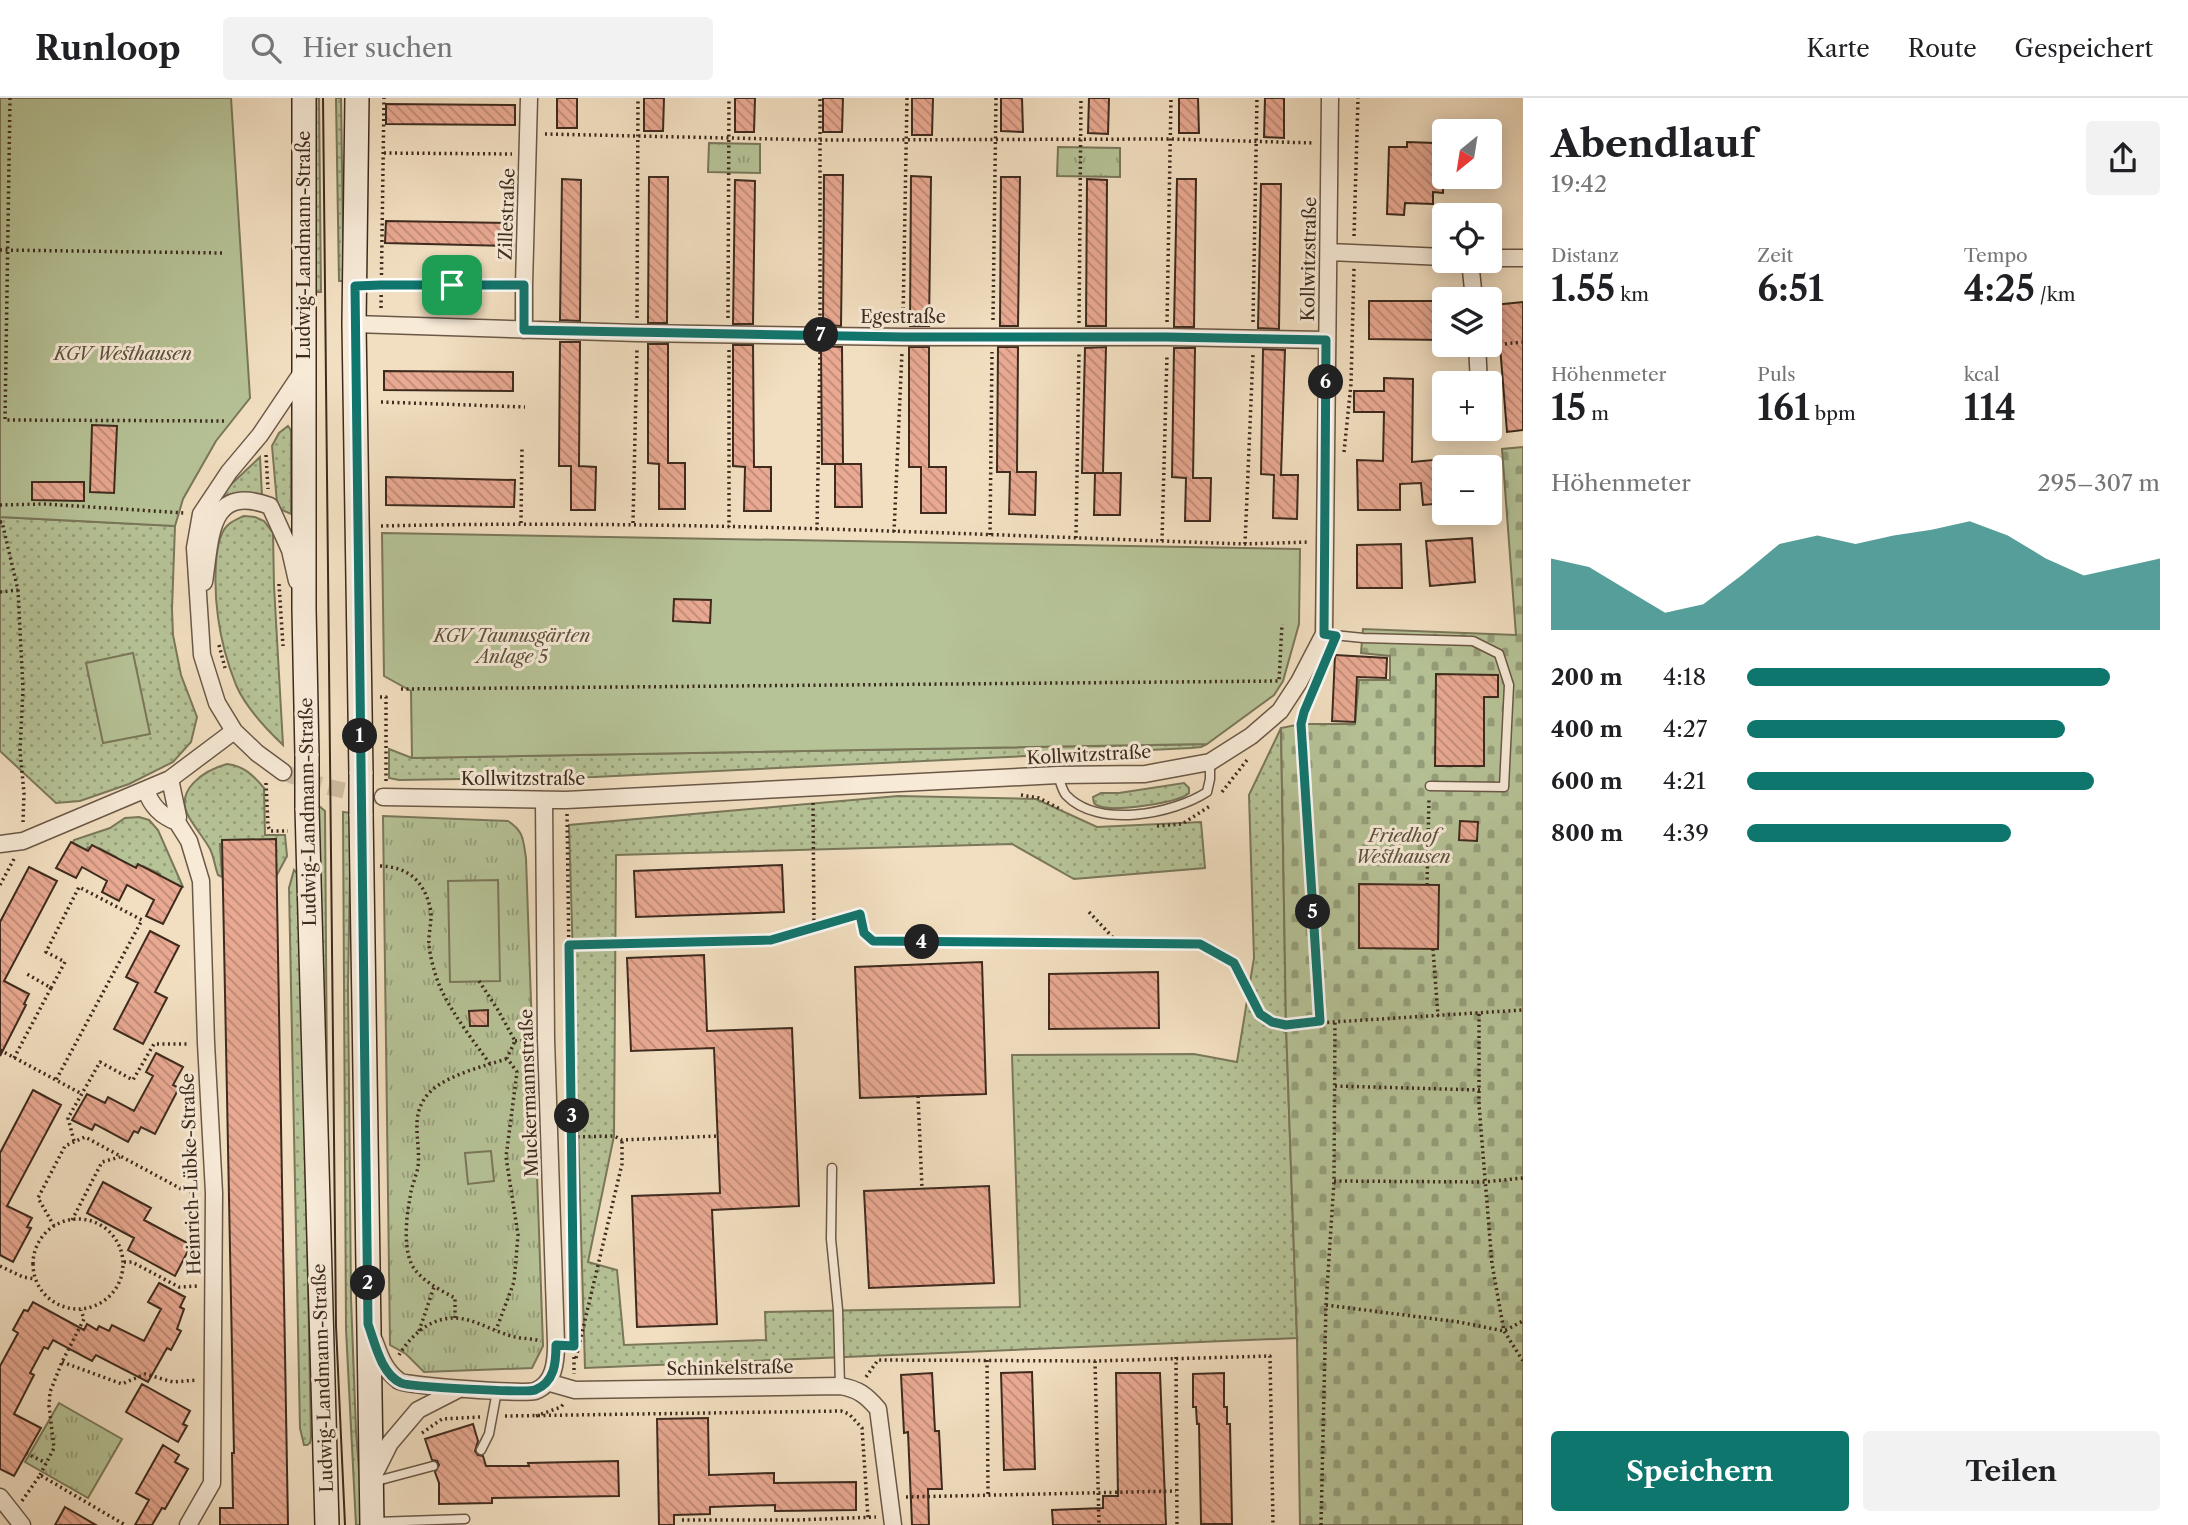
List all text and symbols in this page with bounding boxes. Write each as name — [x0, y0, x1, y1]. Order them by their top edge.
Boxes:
search box — [223, 17, 713, 80]
text: Runloop — [35, 28, 181, 69]
icon: search — [247, 29, 285, 67]
text: Hier suchen — [303, 32, 453, 64]
text: Karte — [1806, 34, 1870, 63]
text: Route — [1908, 34, 1977, 63]
text: Gespeichert — [2015, 34, 2153, 63]
north arrow — [1432, 119, 1502, 189]
map controls — [1432, 119, 1502, 525]
text: Abendlauf — [1551, 120, 1756, 167]
button: share — [2086, 121, 2160, 195]
street label: Ludwig-Landmann-Straße — [293, 131, 315, 359]
street label: Zillestraße — [494, 168, 520, 260]
text: 19:42 — [1551, 170, 1607, 198]
street label: Kollwitzstraße — [1297, 197, 1321, 321]
button: locate — [1432, 203, 1502, 273]
text: Distanz — [1551, 244, 1619, 267]
text: Zeit — [1757, 244, 1793, 267]
text: Tempo — [1964, 244, 2028, 267]
pin — [422, 255, 482, 315]
icon: arrive — [433, 266, 471, 304]
text: 1.55 — [1551, 267, 1615, 310]
text: 6:51 — [1757, 267, 1824, 310]
text: 4:25 — [1964, 267, 2035, 310]
text: km — [1615, 283, 1649, 306]
text: /km — [2035, 283, 2075, 306]
button: layers — [1432, 287, 1502, 357]
street label: Egestraße — [860, 306, 946, 328]
pin: 7 — [804, 317, 838, 352]
text: 7 — [816, 323, 825, 346]
park label: KGV Westhausen — [52, 343, 192, 365]
text: Höhenmeter — [1551, 363, 1667, 386]
text: Puls — [1757, 363, 1796, 386]
text: kcal — [1964, 363, 2000, 386]
pin: 6 — [1308, 364, 1344, 400]
text: 6 — [1320, 370, 1331, 393]
button: + — [1432, 371, 1502, 441]
text: 15 — [1551, 386, 1586, 429]
text: 161 — [1757, 386, 1810, 429]
text: 114 — [1964, 386, 2016, 429]
text: m — [1586, 402, 1609, 425]
text: bpm — [1810, 402, 1856, 425]
button: − — [1432, 455, 1502, 525]
text: Höhenmeter — [1551, 469, 1691, 497]
text: 295–307 m — [2038, 469, 2160, 497]
park label: KGV Taunusgärten Anlage 5 — [432, 625, 590, 668]
text: 200 m — [1551, 663, 1623, 691]
text: 4:18 — [1663, 663, 1706, 691]
street label: Ludwig-Landmann-Straße — [295, 697, 321, 927]
text: 400 m — [1551, 715, 1623, 743]
text: 4:27 — [1663, 715, 1707, 743]
pin: 1 — [342, 718, 378, 754]
text: 1 — [355, 724, 364, 747]
street label: Kollwitzstraße — [1026, 741, 1152, 769]
text: 600 m — [1551, 767, 1623, 795]
text: 4:21 — [1663, 767, 1706, 795]
street label: Kollwitzstraße — [461, 768, 585, 790]
text: 800 m — [1551, 819, 1623, 847]
text: 4:39 — [1663, 819, 1709, 847]
park label: Friedhof Westhausen — [1355, 825, 1451, 868]
pin: 5 — [1296, 894, 1330, 930]
text: 5 — [1307, 900, 1318, 923]
pin: 4 — [904, 924, 940, 960]
text: 4 — [916, 930, 927, 953]
street label: Muckermannstraße — [515, 1009, 543, 1177]
street label: Heinrich-Lübke-Straße — [176, 1073, 206, 1275]
pin: 3 — [554, 1098, 590, 1134]
text: 3 — [566, 1104, 577, 1127]
street label: Ludwig-Landmann-Straße — [308, 1263, 338, 1493]
pin: 2 — [350, 1266, 386, 1300]
text: 2 — [362, 1271, 373, 1294]
street label: Schinkelstraße — [666, 1356, 794, 1380]
button: Speichern — [1551, 1431, 1849, 1511]
button: Teilen — [1863, 1431, 2160, 1511]

